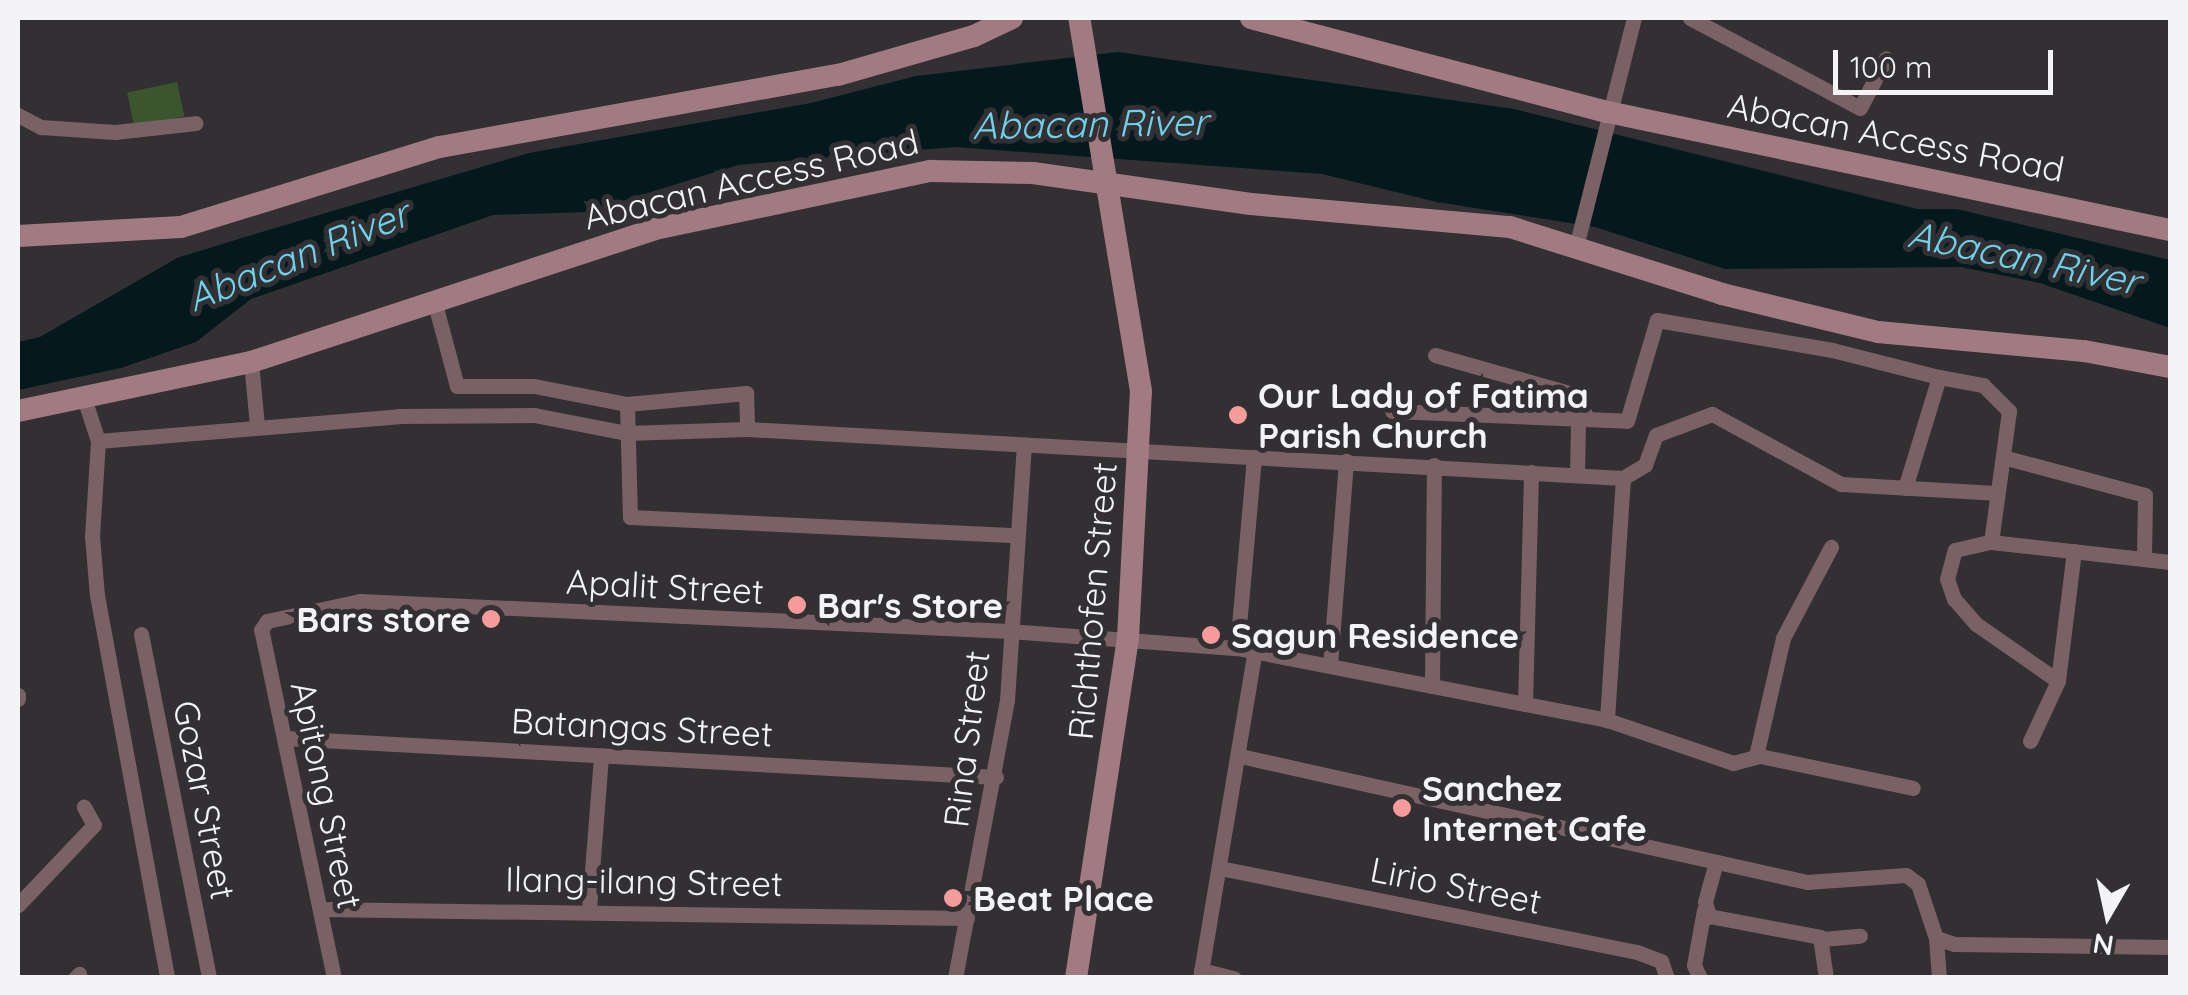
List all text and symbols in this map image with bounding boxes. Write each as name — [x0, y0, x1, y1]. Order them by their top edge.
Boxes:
scale bar — [1838, 30, 2058, 92]
text: 100 m — [1850, 48, 1932, 86]
street label: Abacan Access Road — [1724, 84, 2068, 190]
water label: Abacan River — [972, 99, 1208, 149]
street label: Abacan Access Road — [580, 120, 922, 238]
water label: Abacan River — [180, 191, 416, 321]
water label: Abacan River — [1904, 211, 2144, 305]
place label: Our Lady of Fatima Parish Church — [1258, 374, 1589, 456]
marker: Our Lady of Fatima Parish Church — [1227, 404, 1249, 426]
street label: Richthofen Street — [1059, 461, 1125, 741]
street label: Apalit Street — [565, 560, 765, 612]
place label: Bar's Store — [817, 584, 1003, 626]
marker: Bar's Store — [786, 594, 808, 616]
place label: Bars store — [296, 598, 471, 640]
marker: Bars store — [480, 608, 502, 630]
place label: Sagun Residence — [1231, 614, 1519, 656]
marker: Sagun Residence — [1200, 624, 1222, 646]
street label: Rina Street — [934, 648, 998, 830]
street label: Apitong Street — [282, 677, 372, 913]
street label: Gozar Street — [165, 697, 245, 903]
street label: Batangas Street — [510, 699, 774, 755]
place label: Sanchez Internet Cafe — [1422, 767, 1647, 849]
marker: Sanchez Internet Cafe — [1391, 797, 1413, 819]
street label: Lirio Street — [1367, 848, 1545, 922]
street label: Ilang-ilang Street — [505, 858, 783, 904]
north arrow — [2058, 865, 2158, 965]
place label: Beat Place — [973, 877, 1154, 919]
marker: Beat Place — [942, 887, 964, 909]
text: N — [2090, 926, 2116, 964]

